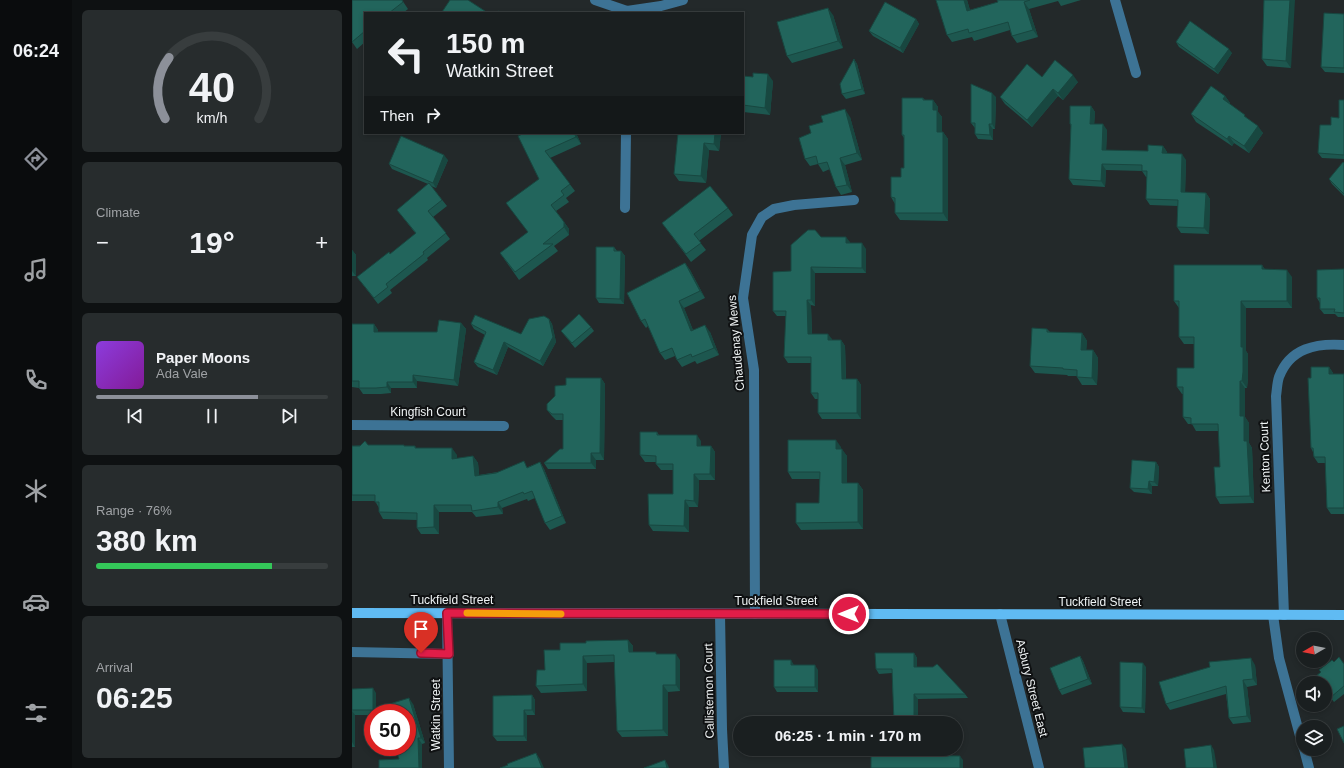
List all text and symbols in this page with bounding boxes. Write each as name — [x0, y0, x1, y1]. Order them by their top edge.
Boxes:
icon: left — [380, 28, 432, 80]
text: 150 m — [446, 28, 525, 59]
text: 06:24 — [13, 41, 59, 61]
text: Watkin Street — [446, 61, 553, 81]
text: 40 — [189, 64, 235, 111]
icon: right — [422, 104, 444, 126]
text: Then — [380, 107, 414, 124]
text: km/h — [197, 109, 228, 125]
icon: directions — [22, 145, 50, 173]
text: Climate — [96, 205, 140, 220]
text: 19° — [189, 226, 235, 259]
text: − — [96, 230, 109, 255]
text: + — [315, 230, 328, 255]
icon: music — [22, 256, 50, 284]
street label: Chaudenay Mews — [725, 295, 747, 391]
text: Paper Moons — [156, 349, 250, 366]
icon: phone — [22, 366, 50, 394]
text: Ada Vale — [156, 366, 208, 381]
icon: previous — [124, 405, 146, 427]
icon: pause — [201, 405, 223, 427]
icon: next — [278, 405, 300, 427]
street label: Kingfish Court — [390, 405, 466, 419]
street label: Kenton Court — [1257, 421, 1273, 493]
icon: climate — [22, 477, 50, 505]
text: Range · 76% — [96, 503, 172, 518]
text: 380 km — [96, 524, 198, 557]
icon: car — [22, 588, 50, 616]
street label: Tuckfield Street — [411, 593, 494, 607]
position arrow — [828, 593, 870, 635]
street label: Tuckfield Street — [735, 594, 818, 608]
street label: Tuckfield Street — [1059, 595, 1142, 609]
pin — [404, 612, 438, 653]
icon: arrive — [410, 618, 432, 640]
north arrow — [1296, 632, 1332, 668]
map controls — [1296, 632, 1332, 756]
street label: Asbury Street East — [1013, 638, 1051, 739]
street label: Callistemon Court — [701, 643, 717, 739]
text: Arrival — [96, 660, 133, 675]
button: sound — [1296, 676, 1332, 712]
street label: Watkin Street — [429, 679, 443, 751]
text: 06:25 — [96, 681, 173, 714]
icon: filters — [22, 699, 50, 727]
speed limit sign: 50 — [364, 704, 416, 756]
button: layers — [1296, 720, 1332, 756]
text: 06:25 · 1 min · 170 m — [775, 727, 921, 744]

